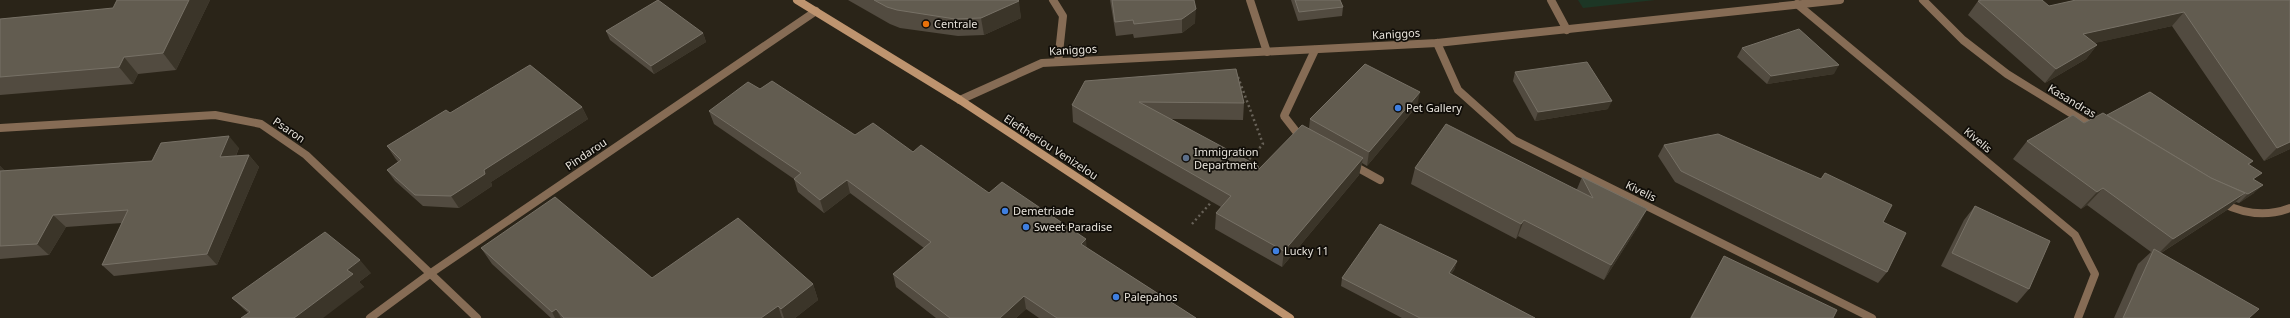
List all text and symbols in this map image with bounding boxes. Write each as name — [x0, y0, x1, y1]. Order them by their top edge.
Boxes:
place label: Centrale — [934, 16, 977, 31]
marker: Centrale — [921, 19, 931, 29]
street label: Kaniggos — [1372, 25, 1420, 42]
street label: Kaniggos — [1049, 41, 1097, 58]
street label: Kasandras — [2045, 80, 2099, 121]
place label: Pet Gallery — [1406, 100, 1462, 115]
marker: Pet Gallery — [1393, 103, 1403, 113]
street label: Eleftheriou Venizelou — [1001, 110, 1101, 183]
street label: Psaron — [270, 113, 308, 146]
street label: Kivelis — [1961, 123, 1996, 156]
street label: Pindarou — [562, 134, 609, 173]
place label: Immigration Department — [1194, 144, 1259, 172]
marker: Immigration Department — [1181, 153, 1191, 163]
street label: Kivelis — [1623, 177, 1659, 204]
place label: Demetriade — [1013, 203, 1074, 218]
marker: Demetriade — [1000, 206, 1010, 216]
place label: Sweet Paradise — [1034, 219, 1112, 234]
marker: Sweet Paradise — [1021, 222, 1031, 232]
place label: Lucky 11 — [1284, 243, 1329, 258]
marker: Lucky 11 — [1271, 246, 1281, 256]
place label: Palepahos — [1124, 289, 1178, 304]
marker: Palepahos — [1111, 292, 1121, 302]

